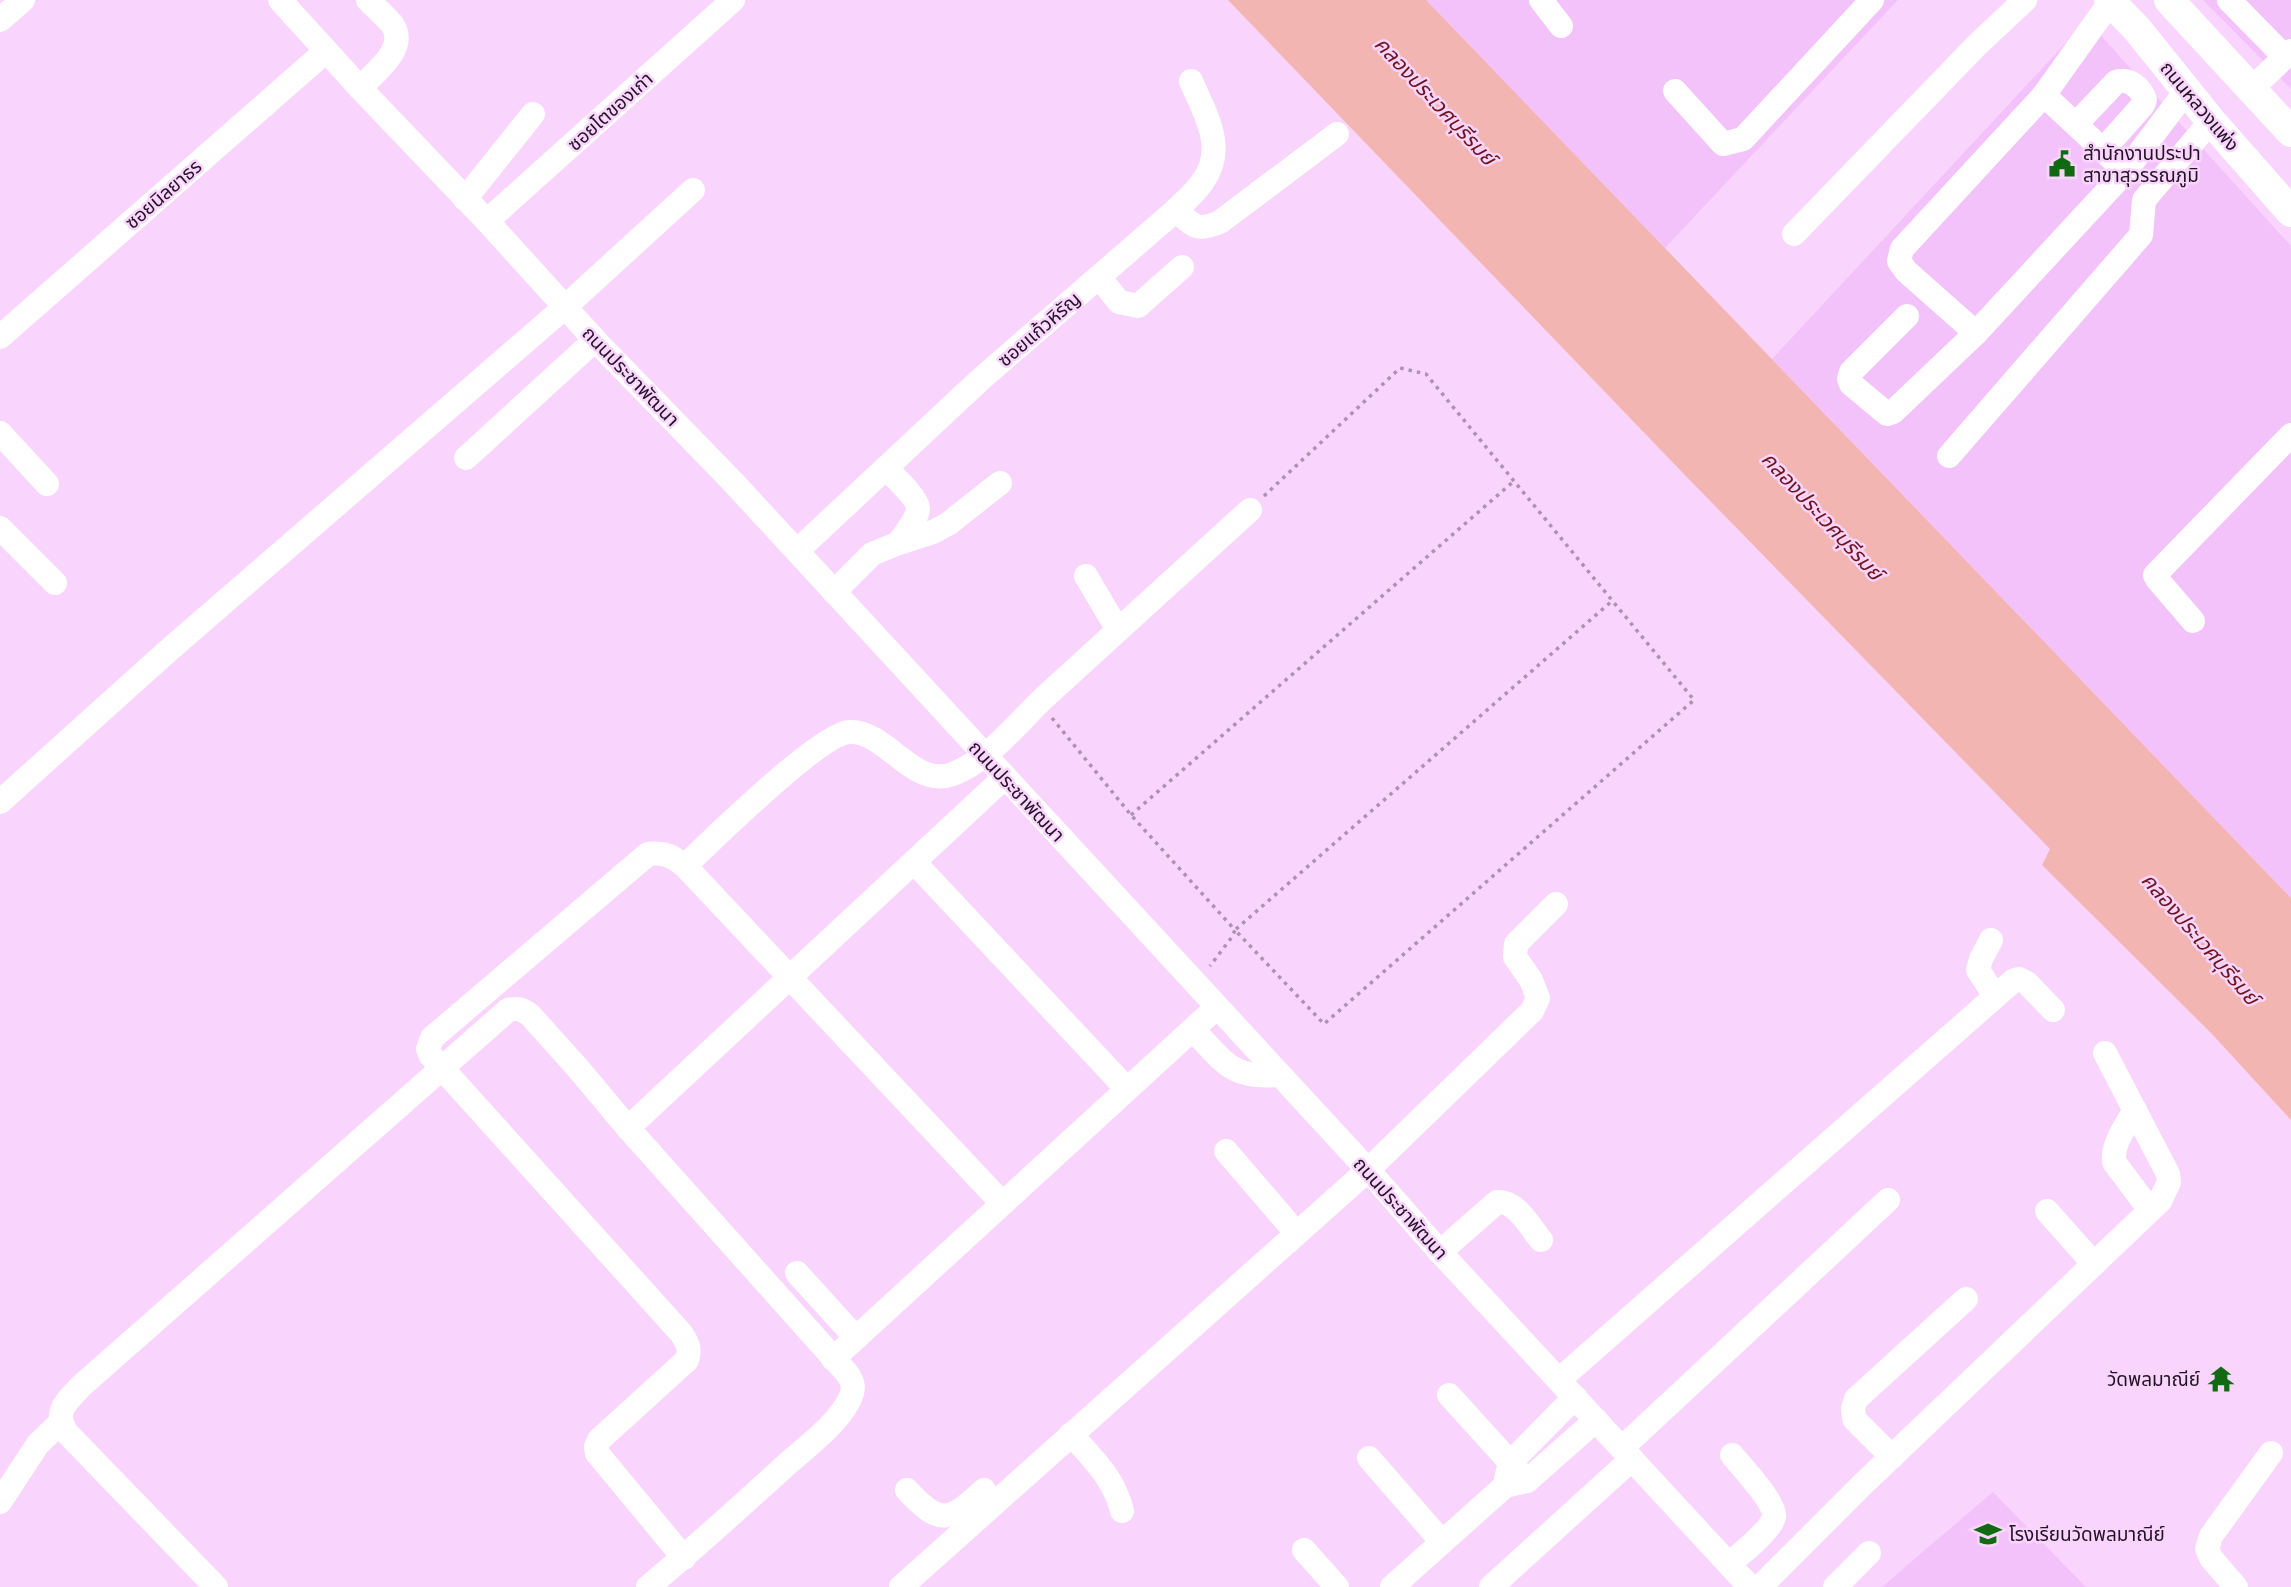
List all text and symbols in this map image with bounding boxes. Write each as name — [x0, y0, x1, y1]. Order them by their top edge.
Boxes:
water label: คลองประเวศบุรีรมย์ — [1369, 31, 1505, 174]
street label: ถนนหลวงแพ่ง — [2155, 56, 2245, 156]
street label: ซอยโตของเก่า — [562, 66, 658, 156]
place label: สำนักงานประปา สาขาสุวรรณภูมิ — [2083, 141, 2201, 188]
public building icon: สำนักงานประปา สาขาสุวรรณภูมิ — [2047, 149, 2077, 179]
street label: ซอยนิลยาธร — [120, 154, 206, 234]
street label: ซอยแก้วหิรัญ — [993, 286, 1085, 372]
street label: ถนนประชาพัฒนา — [577, 321, 685, 431]
water label: คลองประเวศบุรีรมย์ — [1756, 446, 1892, 589]
street label: ถนนประชาพัฒนา — [964, 735, 1070, 847]
water label: คลองประเวศบุรีรมย์ — [2136, 867, 2268, 1013]
street label: ถนนประชาพัฒนา — [1349, 1152, 1453, 1264]
temple icon: วัดพลมาณีย์ — [2206, 1364, 2236, 1394]
place label: วัดพลมาณีย์ — [2107, 1367, 2200, 1391]
school or university icon: โรงเรียนวัดพลมาณีย์ — [1973, 1519, 2003, 1549]
place label: โรงเรียนวัดพลมาณีย์ — [2009, 1522, 2165, 1546]

